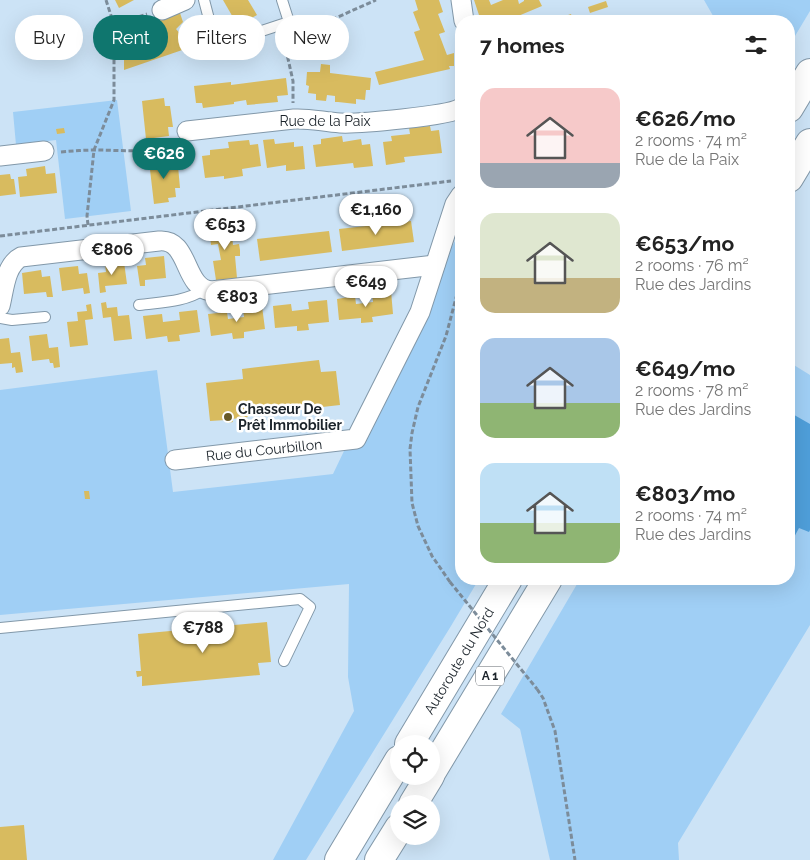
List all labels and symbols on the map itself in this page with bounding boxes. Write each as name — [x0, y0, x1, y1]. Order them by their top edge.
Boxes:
street label: Rue de la Paix — [279, 113, 371, 129]
pin: €626 — [134, 138, 194, 180]
pin: €1,160 — [335, 194, 417, 236]
pin: €653 — [195, 208, 255, 251]
pin: €806 — [82, 234, 142, 276]
pin: €649 — [336, 266, 396, 308]
pin: €803 — [207, 280, 267, 323]
place label: Chasseur De Prêt Immobilier — [238, 401, 342, 433]
marker: Chasseur De Prêt Immobilier — [222, 411, 234, 423]
street label: Rue du Courbillon — [205, 436, 323, 464]
street label: Autoroute du Nord — [421, 605, 497, 717]
pin: €788 — [173, 612, 233, 654]
road number: A 1 — [476, 666, 504, 686]

